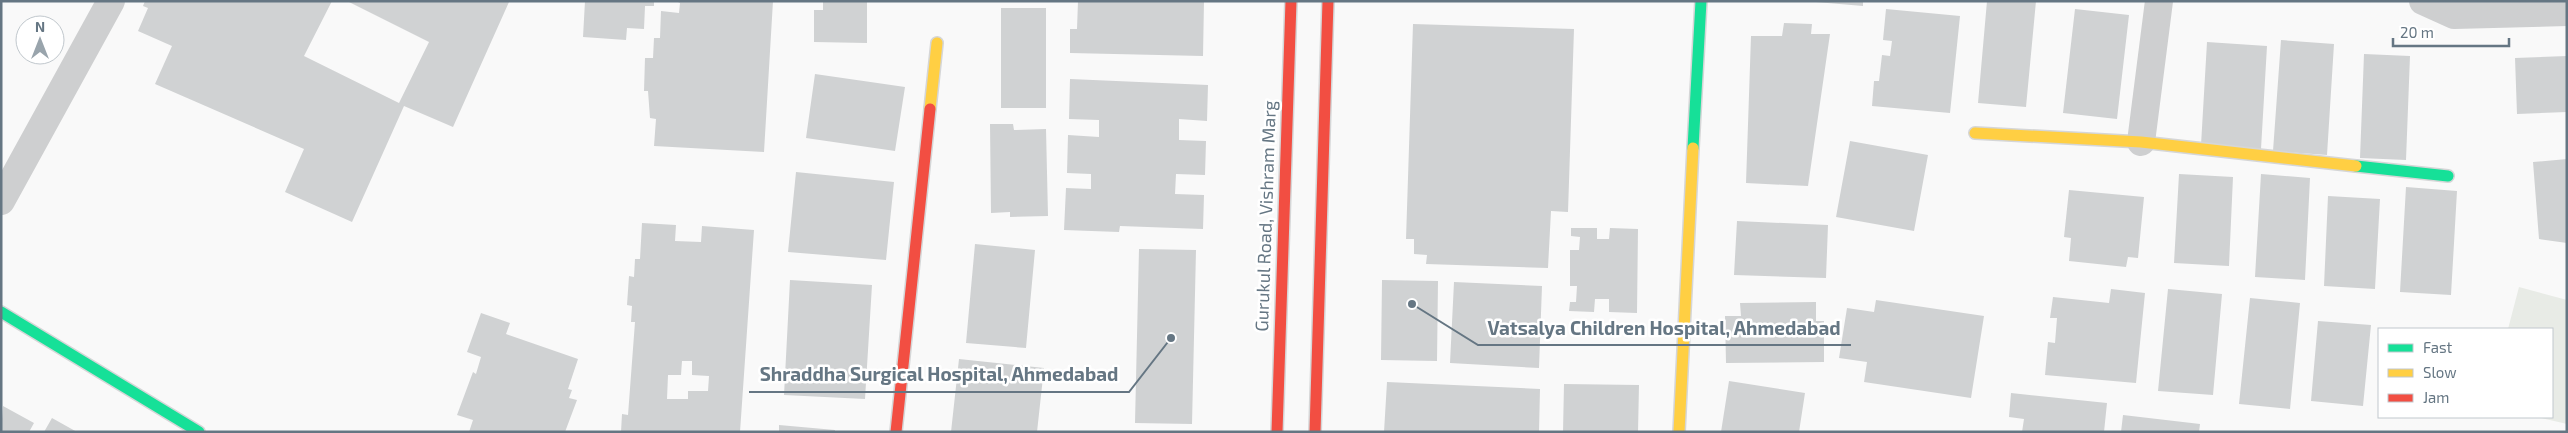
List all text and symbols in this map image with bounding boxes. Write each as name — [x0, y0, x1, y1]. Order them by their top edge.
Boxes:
north arrow — [15, 15, 65, 65]
scale bar — [2393, 15, 2509, 47]
text: N — [35, 18, 45, 35]
text: 20 m — [2400, 23, 2434, 41]
street label: Gurukul Road, Vishram Marg — [1250, 100, 1280, 332]
callout: Vatsalya Children Hospital, Ahmedabad — [1478, 311, 1851, 345]
text: Vatsalya Children Hospital, Ahmedabad — [1487, 316, 1841, 340]
legend — [2378, 328, 2553, 418]
text: Fast — [2423, 338, 2453, 356]
callout: Shraddha Surgical Hospital, Ahmedabad — [749, 358, 1129, 392]
text: Shraddha Surgical Hospital, Ahmedabad — [760, 362, 1118, 385]
text: Slow — [2423, 363, 2457, 381]
text: Jam — [2423, 388, 2449, 406]

